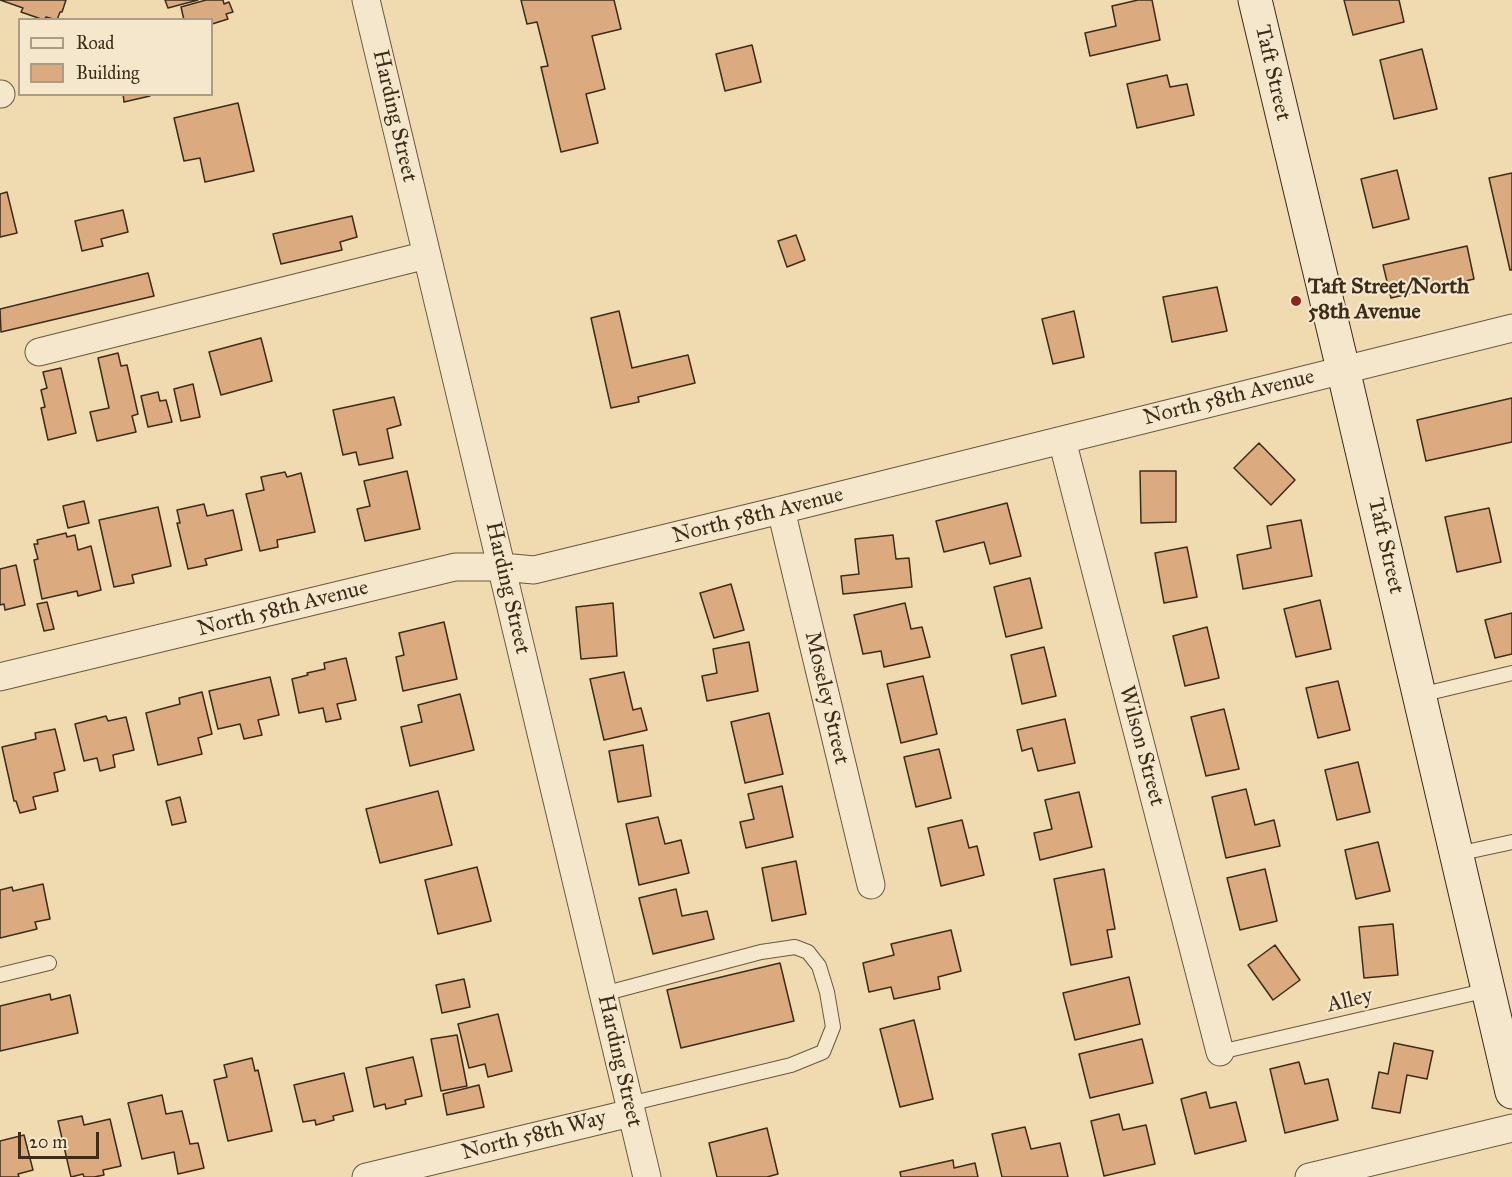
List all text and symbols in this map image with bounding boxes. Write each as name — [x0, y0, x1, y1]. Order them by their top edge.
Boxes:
legend — [18, 18, 213, 96]
street label: Taft Street — [1248, 22, 1296, 124]
text: Road — [76, 32, 114, 54]
street label: Harding Street — [366, 47, 422, 185]
text: Building — [76, 62, 139, 84]
place label: Taft Street/North 58th Avenue — [1308, 275, 1469, 326]
marker: Taft Street/North 58th Avenue — [1289, 294, 1303, 308]
street label: North 58th Avenue — [1141, 364, 1317, 432]
street label: North 58th Avenue — [670, 482, 846, 550]
street label: Taft Street — [1361, 495, 1409, 597]
street label: Harding Street — [479, 519, 535, 657]
street label: North 58th Avenue — [195, 575, 371, 643]
street label: Moseley Street — [798, 629, 854, 767]
street label: Wilson Street — [1112, 683, 1170, 809]
street label: Alley — [1325, 983, 1375, 1019]
street label: Harding Street — [591, 992, 647, 1130]
street label: North 58th Way — [459, 1105, 609, 1167]
scale bar — [21, 1120, 102, 1158]
text: 20 m — [29, 1131, 67, 1153]

